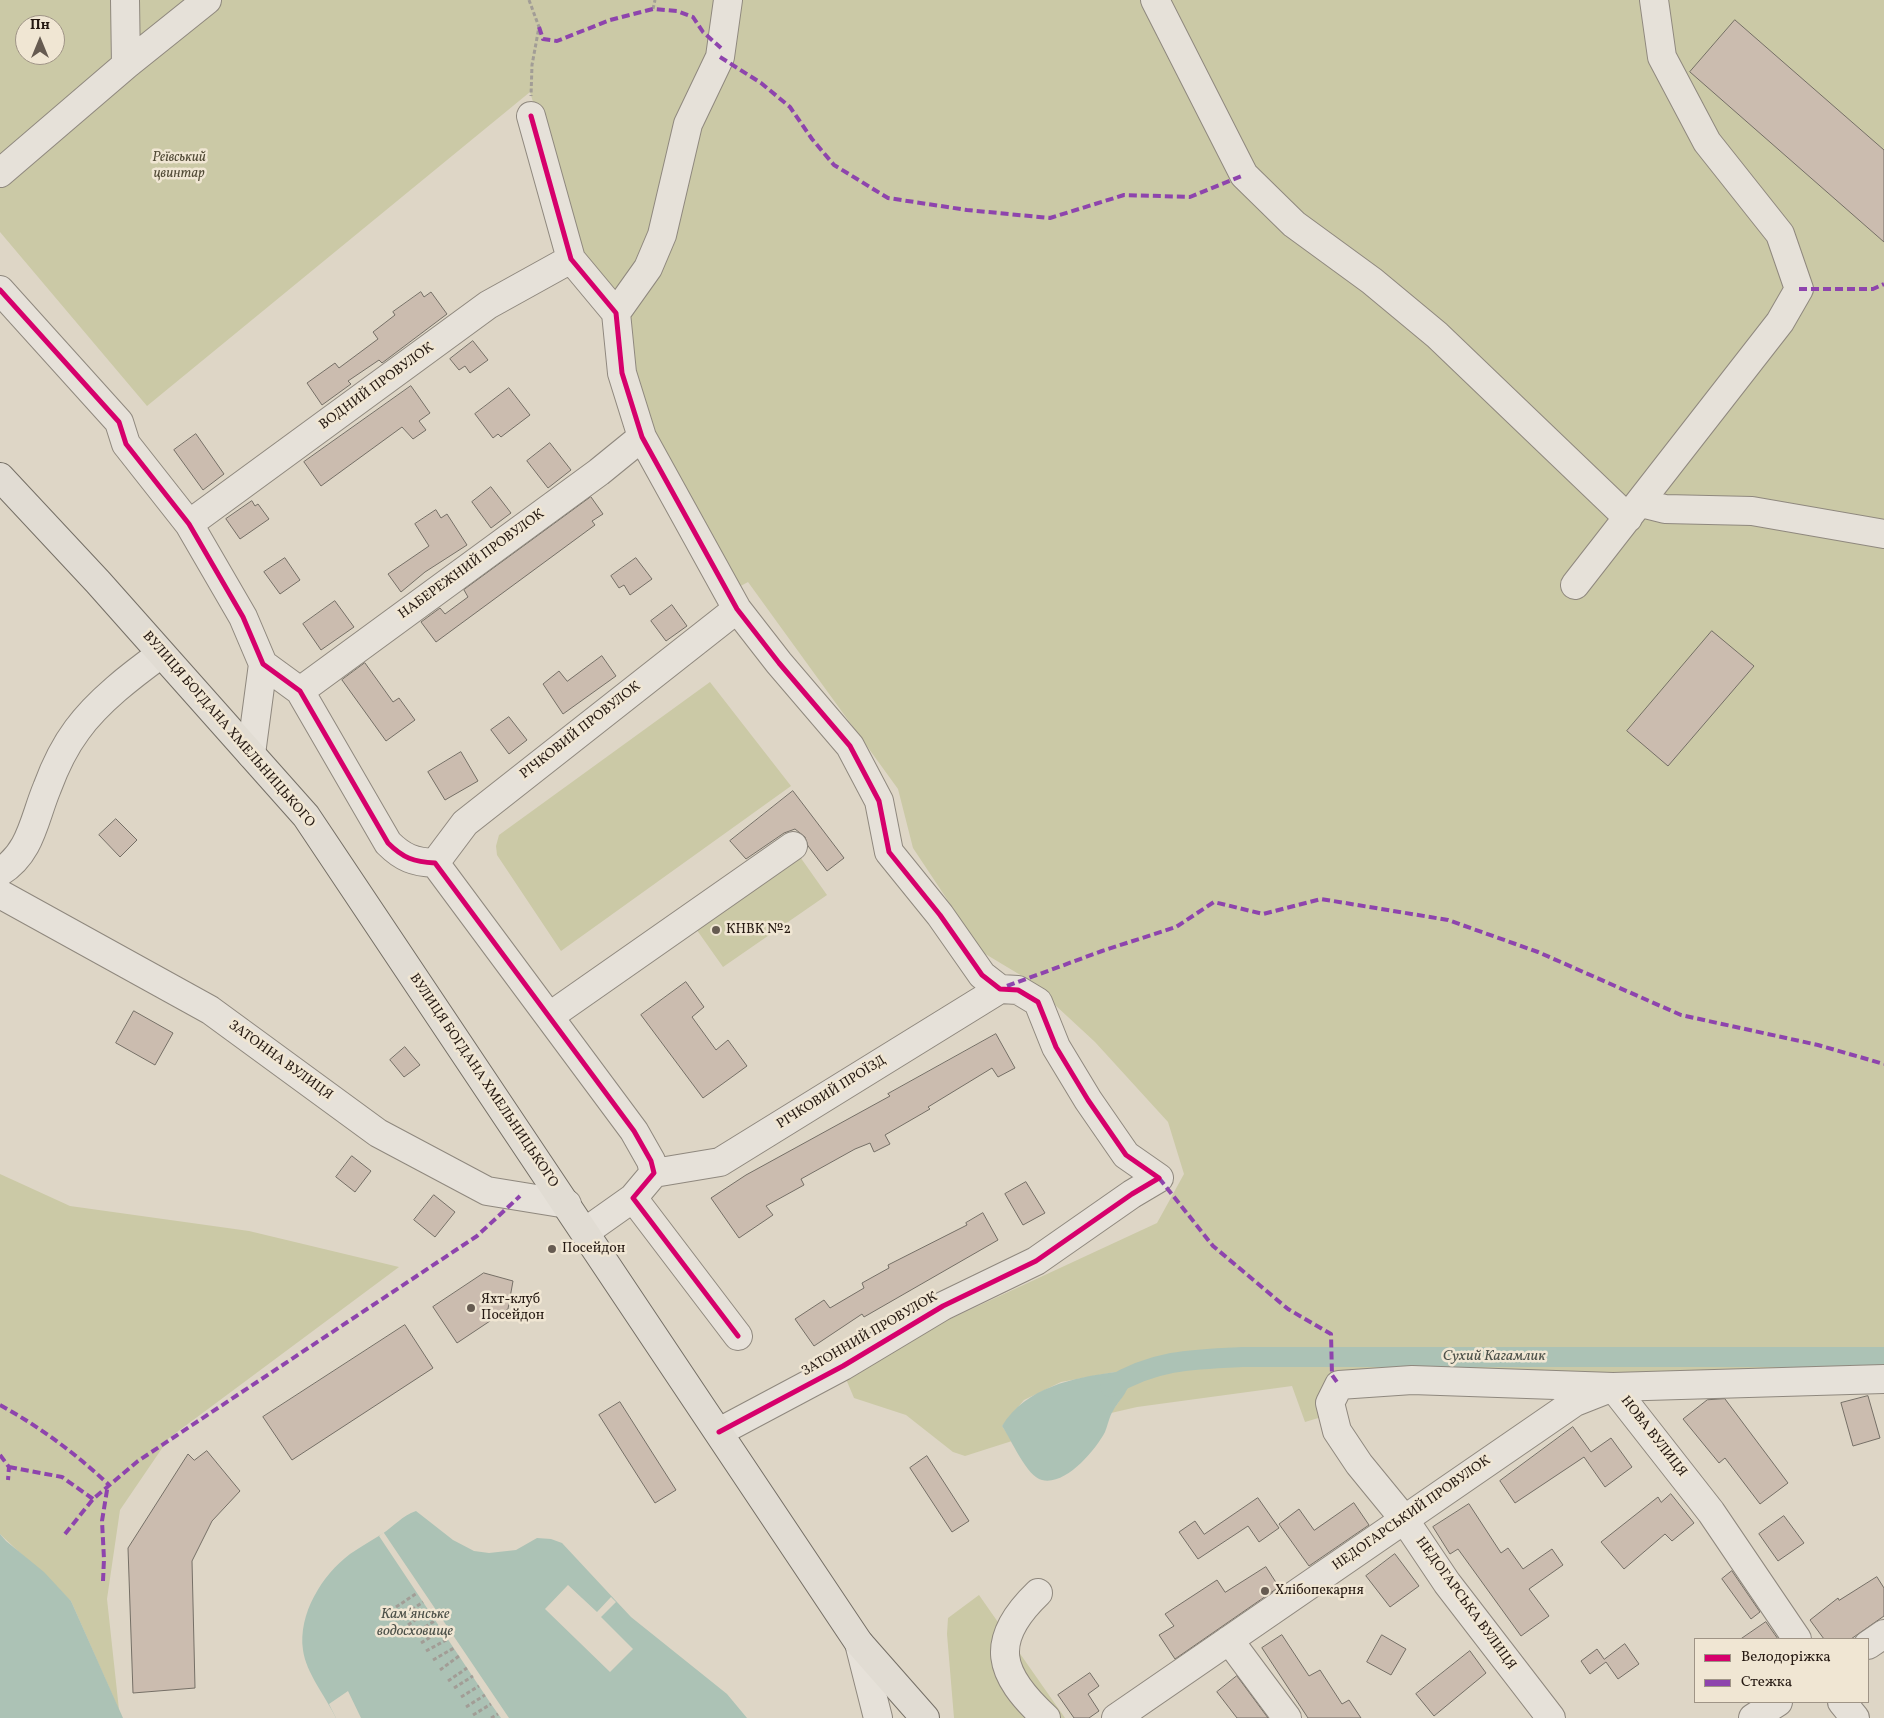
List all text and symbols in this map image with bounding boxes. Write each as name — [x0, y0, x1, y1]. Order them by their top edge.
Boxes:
north arrow — [15, 15, 65, 65]
text: Пн — [30, 16, 50, 35]
park label: Реївський цвинтар — [152, 150, 206, 182]
street label: ВОДНИЙ ПРОВУЛОК — [317, 340, 437, 434]
street label: НАБЕРЕЖНИЙ ПРОВУЛОК — [396, 506, 548, 624]
street label: ВУЛИЦЯ БОГДАНА ХМЕЛЬНИЦЬКОГО — [138, 628, 318, 832]
street label: РІЧКОВИЙ ПРОВУЛОК — [517, 679, 645, 783]
place label: КНВК №2 — [726, 922, 791, 938]
marker: КНВК №2 — [710, 924, 722, 936]
street label: ВУЛИЦЯ БОГДАНА ХМЕЛЬНИЦЬКОГО — [405, 971, 561, 1191]
street label: ЗАТОННА ВУЛИЦЯ — [225, 1018, 335, 1104]
street label: РІЧКОВИЙ ПРОЇЗД — [774, 1053, 890, 1133]
place label: Посейдон — [562, 1241, 625, 1257]
marker: Посейдон — [546, 1243, 558, 1255]
street label: ЗАТОННИЙ ПРОВУЛОК — [799, 1289, 941, 1381]
place label: Яхт-клуб Посейдон — [481, 1292, 544, 1324]
marker: Яхт-клуб Посейдон — [465, 1302, 477, 1314]
water label: Сухий Кагамлик — [1443, 1348, 1545, 1366]
street label: НОВА ВУЛИЦЯ — [1616, 1393, 1690, 1481]
street label: НЕДОГАРСЬКИЙ ПРОВУЛОК — [1330, 1453, 1494, 1575]
street label: НЕДОГАРСЬКА ВУЛИЦЯ — [1411, 1534, 1519, 1674]
place label: Хлібопекарня — [1275, 1583, 1364, 1599]
marker: Хлібопекарня — [1259, 1585, 1271, 1597]
water label: Кам'янське водосховище — [377, 1606, 453, 1641]
legend — [1694, 1638, 1869, 1703]
text: Велодоріжка — [1741, 1647, 1831, 1668]
text: Стежка — [1741, 1672, 1792, 1693]

